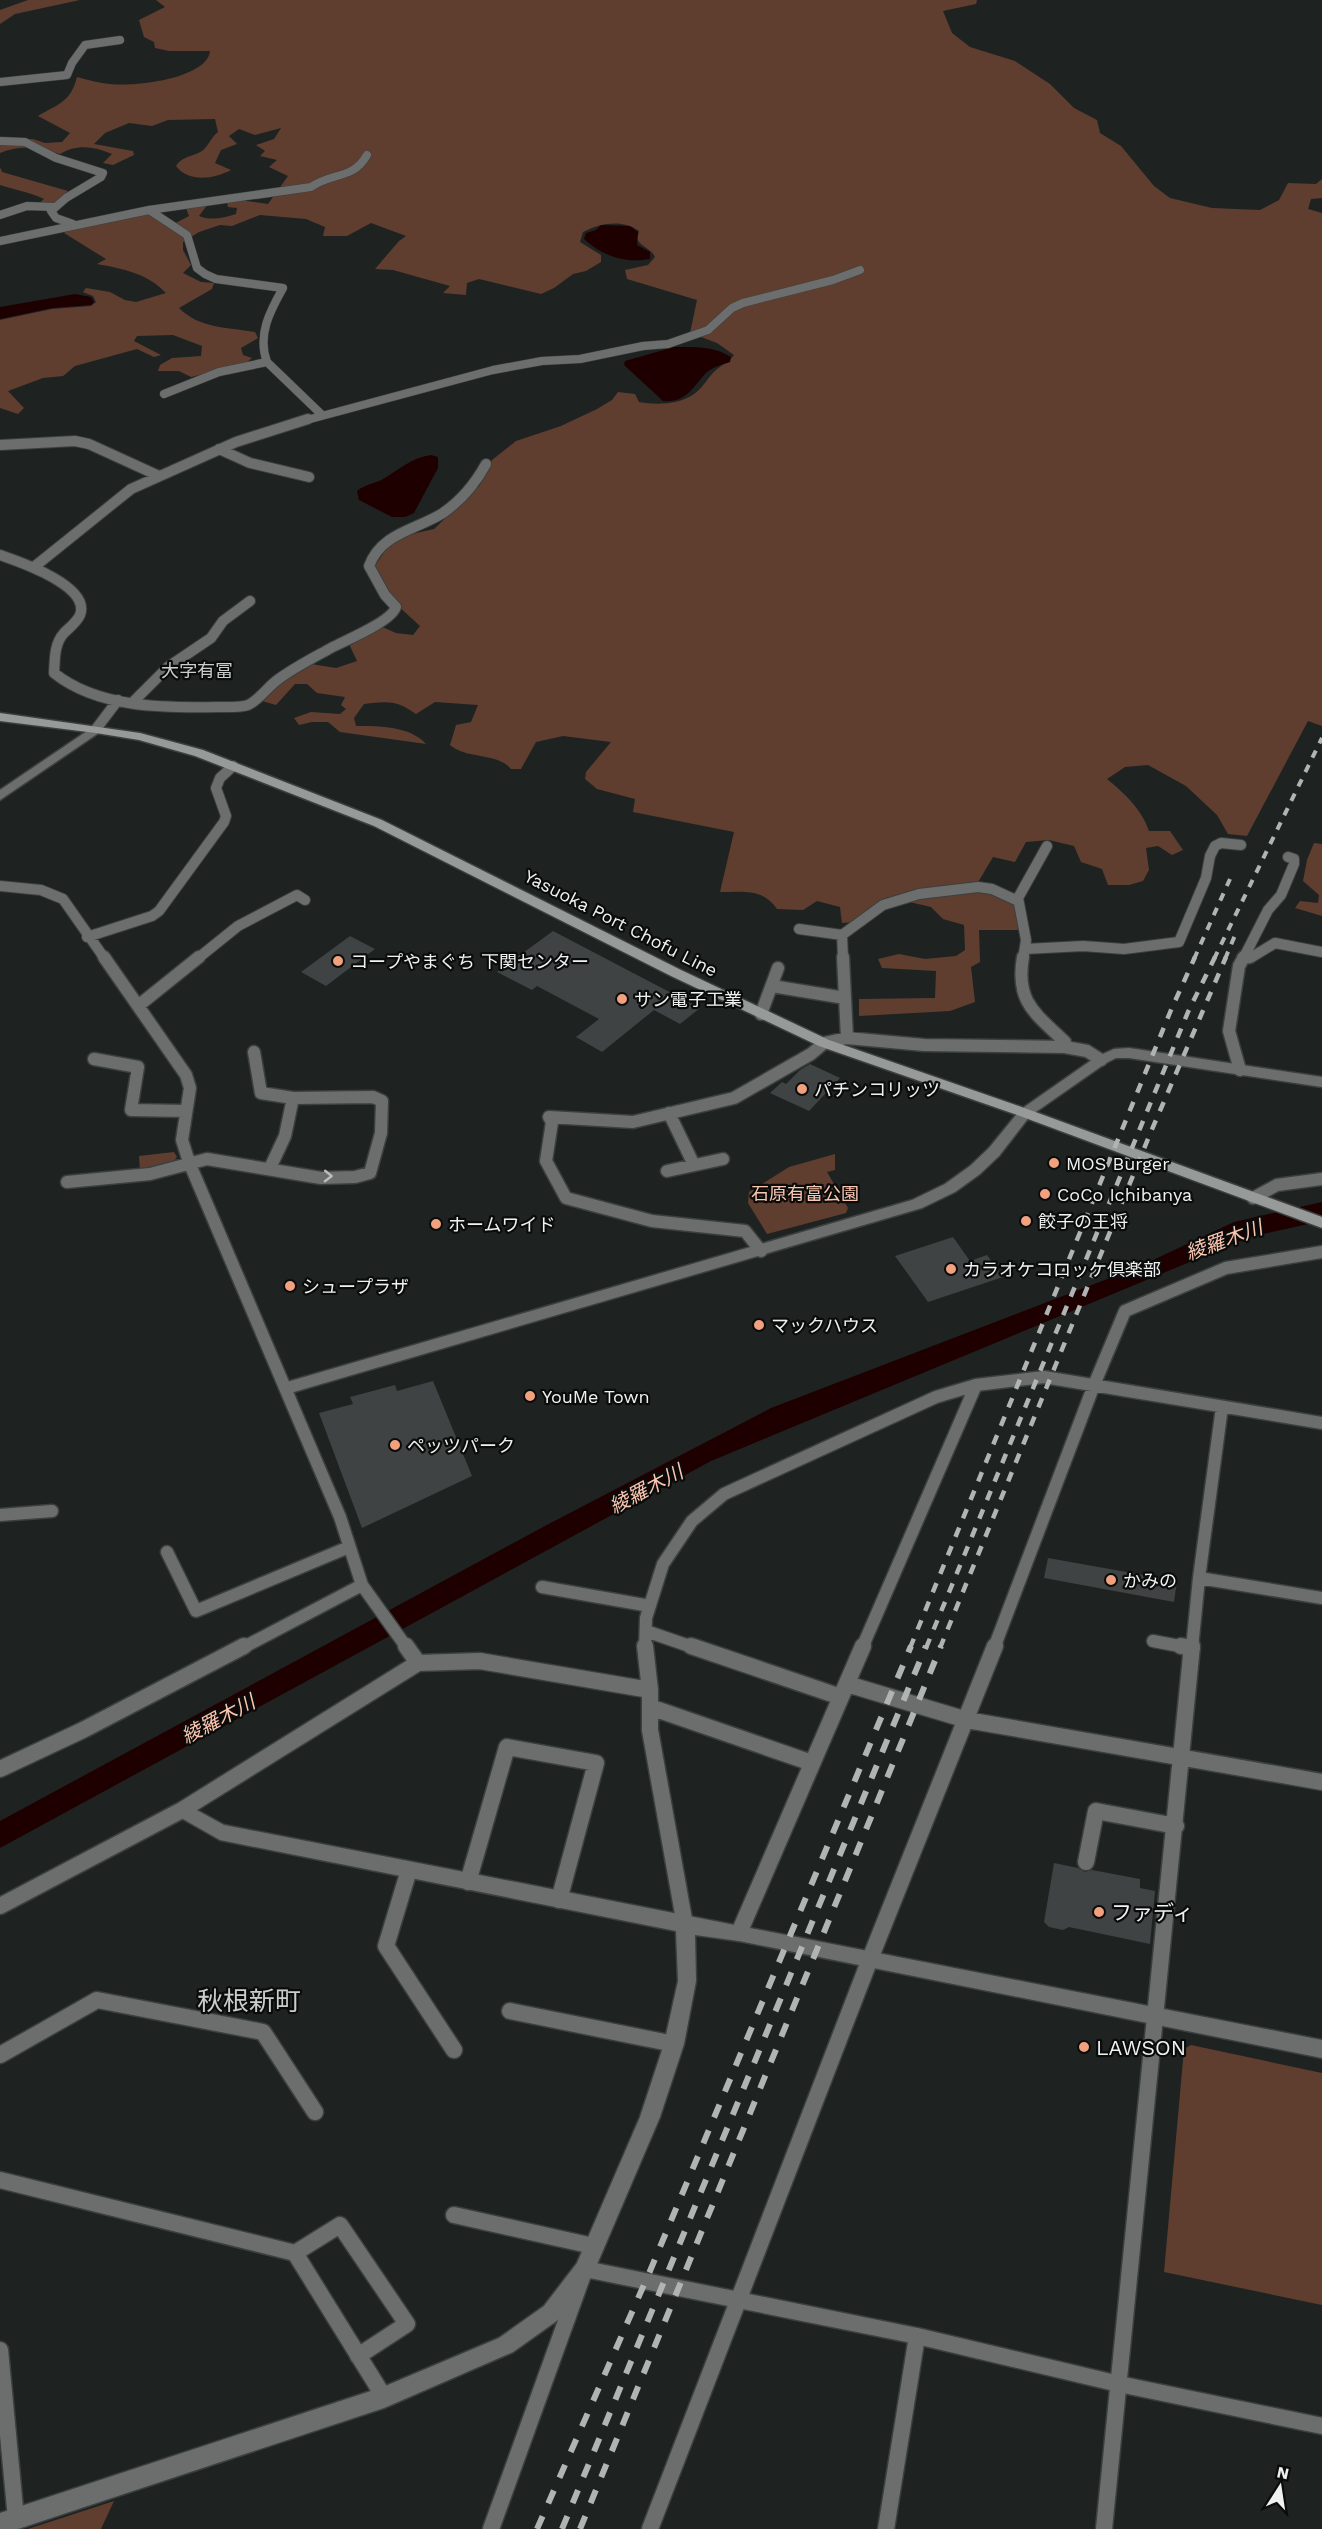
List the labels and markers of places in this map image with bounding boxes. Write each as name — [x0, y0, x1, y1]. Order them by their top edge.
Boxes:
place label: コープやまぐち 下関センター — [350, 951, 589, 972]
marker: コープやまぐち 下関センター — [331, 954, 345, 968]
place label: サン電子工業 — [634, 989, 742, 1010]
marker: サン電子工業 — [615, 992, 629, 1006]
place label: パチンコリッツ — [814, 1079, 940, 1100]
marker: パチンコリッツ — [795, 1082, 809, 1096]
place label: MOS Burger — [1066, 1153, 1170, 1174]
marker: MOS Burger — [1047, 1156, 1061, 1170]
place label: CoCo Ichibanya — [1057, 1184, 1192, 1205]
marker: CoCo Ichibanya — [1038, 1187, 1052, 1201]
place label: 餃子の王将 — [1038, 1211, 1128, 1232]
place label: ホームワイド — [448, 1214, 555, 1235]
marker: 餃子の王将 — [1019, 1214, 1033, 1228]
marker: ホームワイド — [429, 1217, 443, 1231]
place label: カラオケコロッケ倶楽部 — [963, 1259, 1161, 1280]
marker: カラオケコロッケ倶楽部 — [944, 1262, 958, 1276]
place label: シュープラザ — [302, 1276, 409, 1297]
marker: シュープラザ — [283, 1279, 297, 1293]
place label: マックハウス — [771, 1315, 878, 1336]
marker: マックハウス — [752, 1318, 766, 1332]
place label: YouMe Town — [542, 1386, 650, 1407]
marker: YouMe Town — [523, 1389, 537, 1403]
place label: ペッツパーク — [407, 1435, 515, 1456]
marker: ペッツパーク — [388, 1438, 402, 1452]
place label: かみの — [1123, 1570, 1177, 1591]
marker: かみの — [1104, 1573, 1118, 1587]
place label: ファディ — [1111, 1900, 1194, 1925]
marker: ファディ — [1092, 1905, 1106, 1919]
place label: LAWSON — [1096, 2035, 1186, 2060]
marker: LAWSON — [1077, 2040, 1091, 2054]

